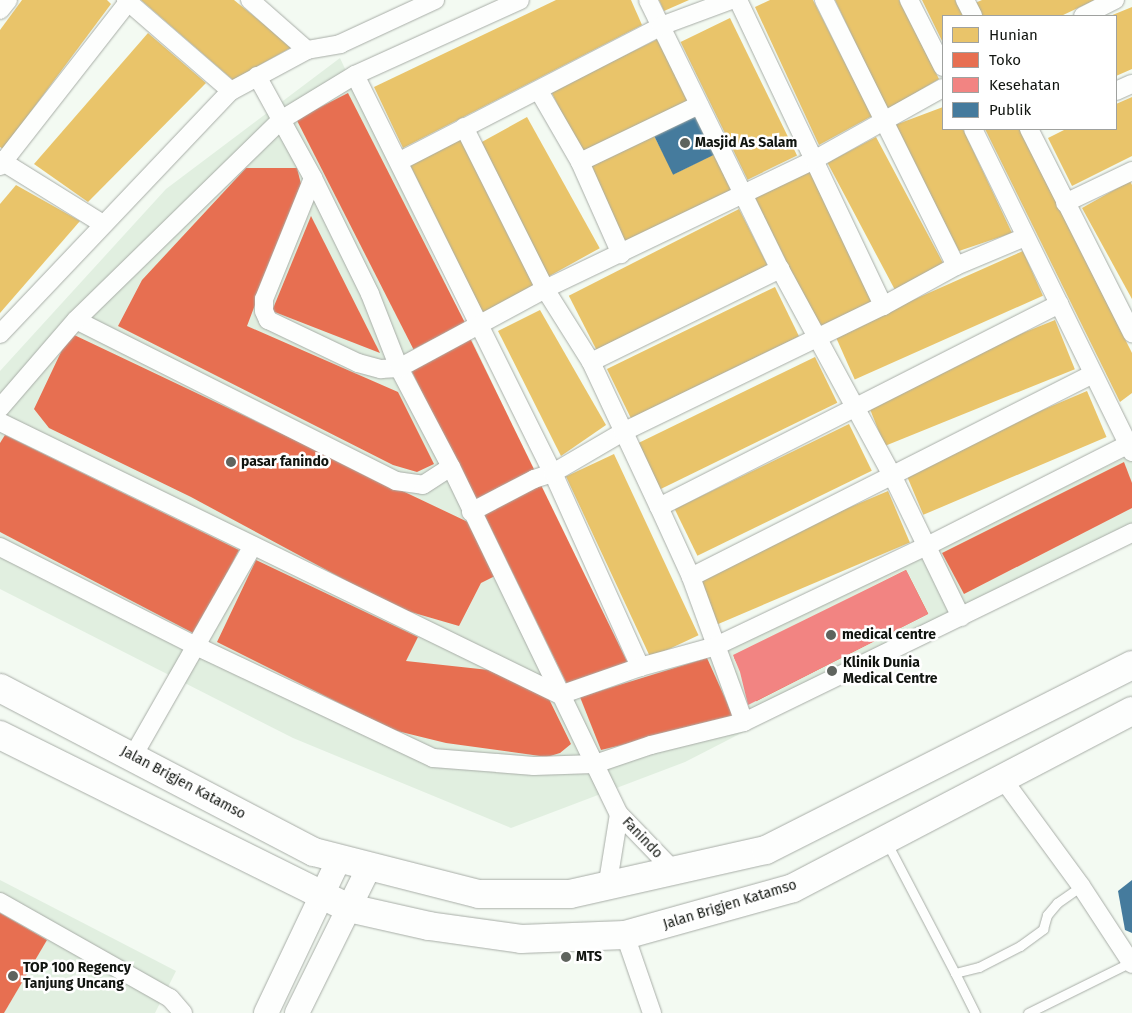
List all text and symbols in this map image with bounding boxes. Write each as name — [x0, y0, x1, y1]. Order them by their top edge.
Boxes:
legend — [942, 15, 1117, 130]
text: Hunian — [989, 26, 1038, 44]
text: Toko — [989, 51, 1021, 69]
text: Kesehatan — [989, 76, 1060, 94]
text: Publik — [989, 101, 1031, 119]
place label: Masjid As Salam — [695, 135, 797, 151]
marker: Masjid As Salam — [679, 137, 691, 149]
place label: pasar fanindo — [241, 454, 329, 470]
marker: pasar fanindo — [225, 456, 237, 468]
place label: medical centre — [842, 627, 936, 643]
marker: medical centre — [824, 628, 838, 642]
place label: Klinik Dunia Medical Centre — [843, 655, 938, 688]
marker: Klinik Dunia Medical Centre — [825, 664, 839, 678]
street label: Jalan Brigjen Katamso — [118, 743, 248, 823]
street label: Fanindo — [618, 814, 666, 862]
street label: Jalan Brigjen Katamso — [661, 877, 799, 933]
place label: MTS — [576, 949, 602, 965]
marker: MTS — [560, 951, 572, 963]
place label: TOP 100 Regency Tanjung Uncang — [23, 960, 131, 992]
marker: TOP 100 Regency Tanjung Uncang — [7, 970, 19, 982]

